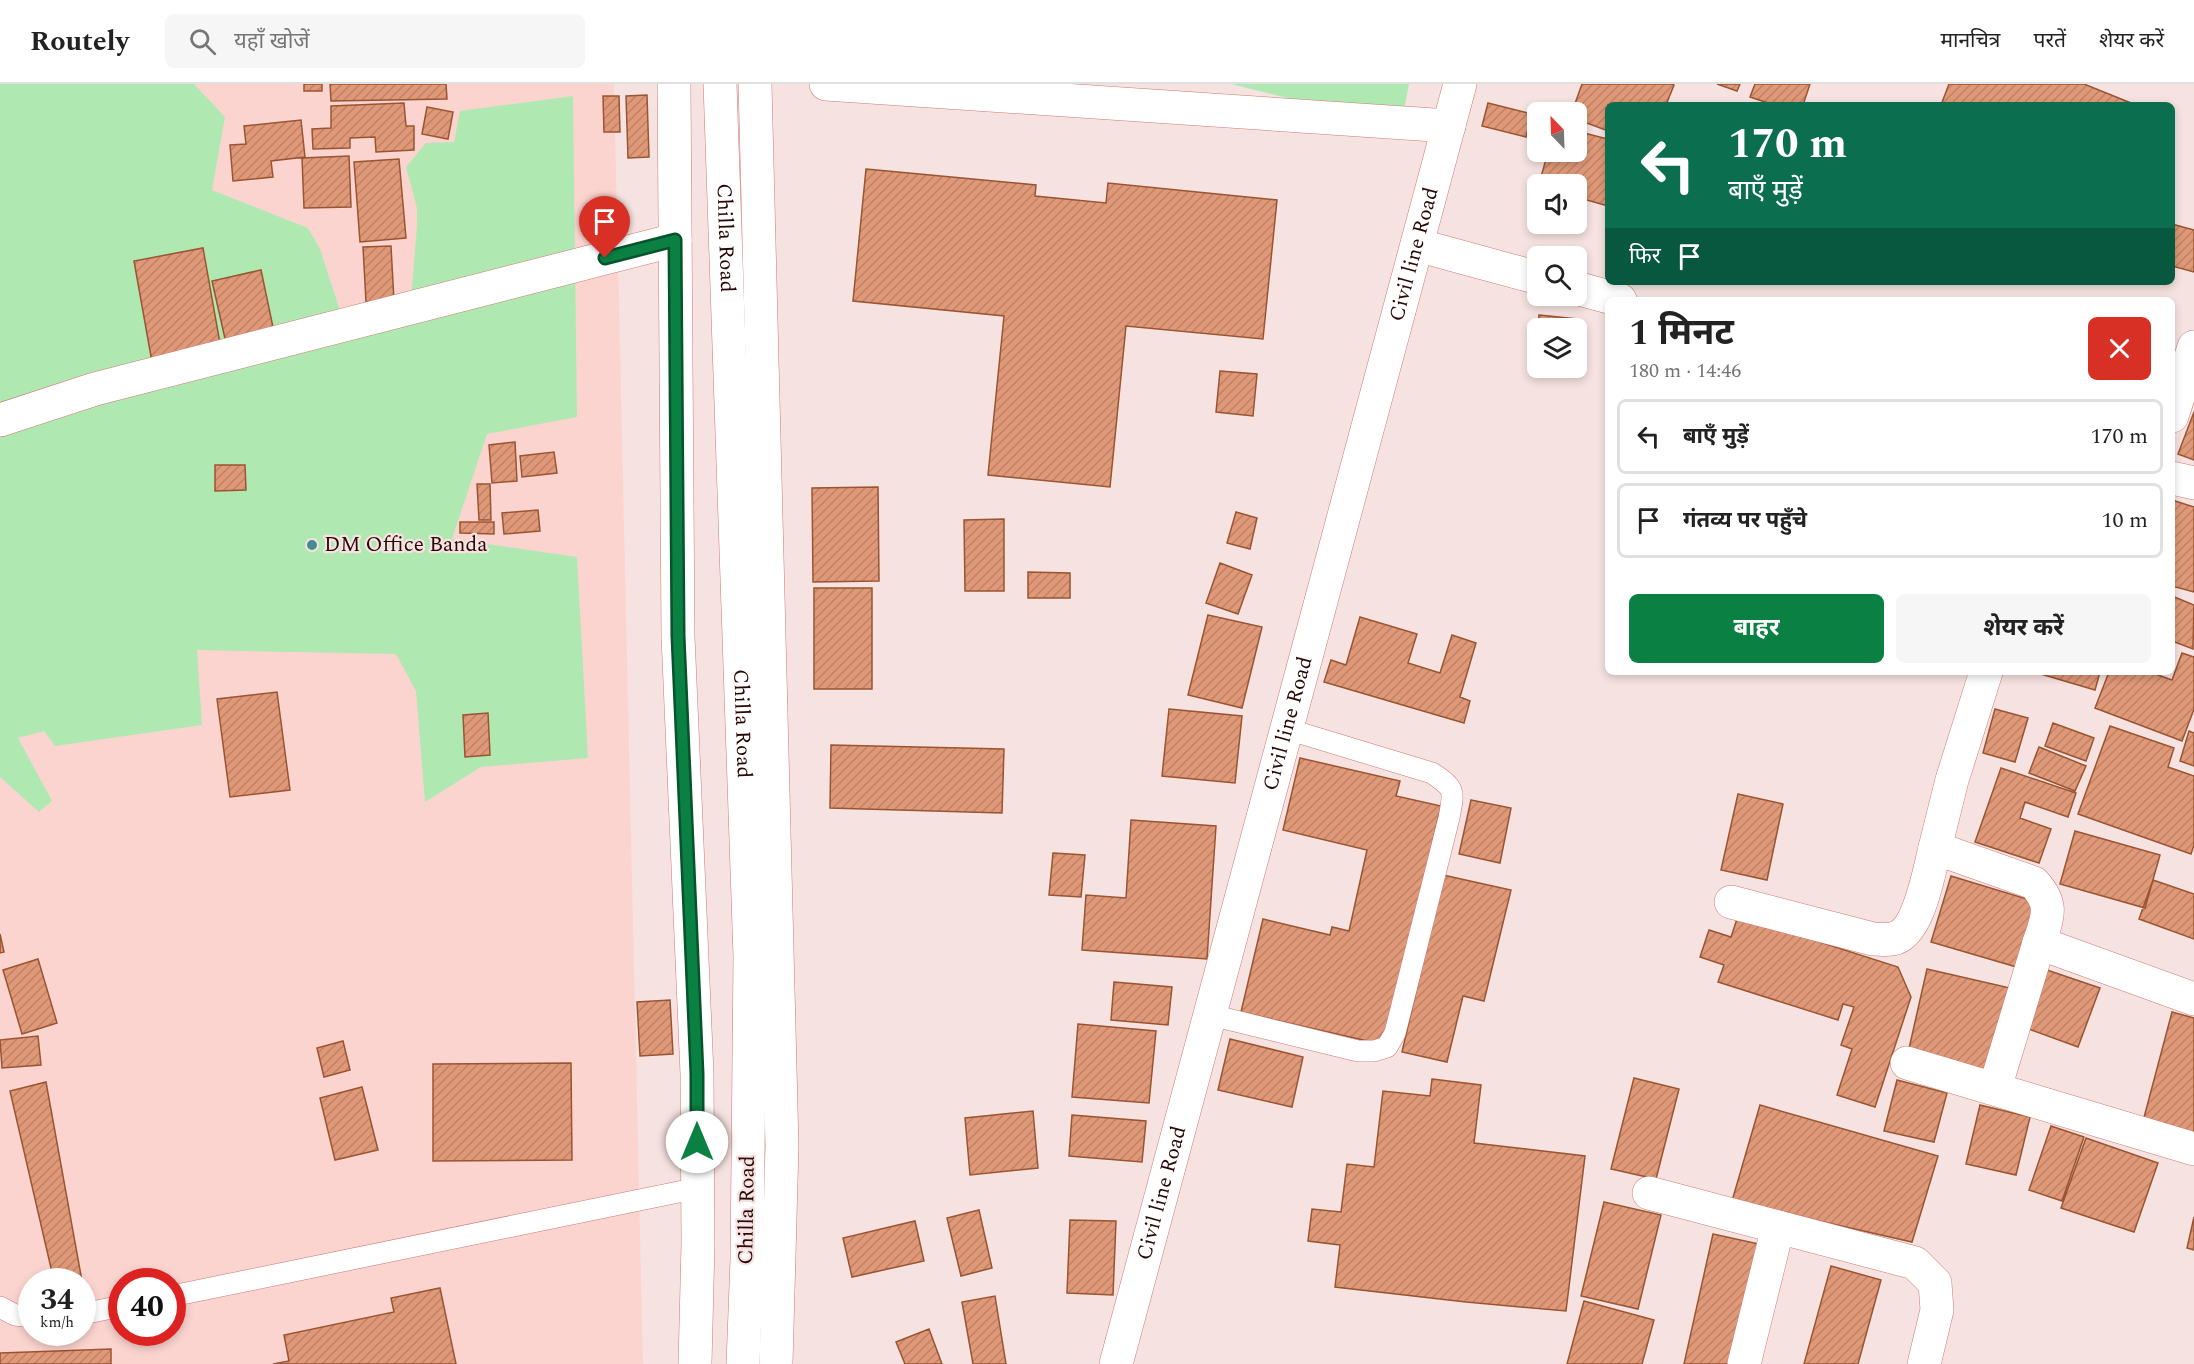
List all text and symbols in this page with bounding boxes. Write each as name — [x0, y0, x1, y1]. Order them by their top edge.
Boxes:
search box — [165, 14, 585, 68]
text: Routely — [30, 20, 129, 63]
icon: search — [186, 25, 219, 58]
text: यहाँ खोजें — [234, 25, 310, 58]
text: मानचित्र — [1940, 25, 2000, 57]
text: परतें — [2033, 25, 2066, 57]
text: शेयर करें — [2099, 25, 2164, 57]
north arrow — [1527, 102, 1587, 162]
map controls — [1527, 102, 1587, 378]
text: 170 m — [1728, 113, 1847, 176]
icon: left — [1629, 126, 1707, 204]
text: बाएँ मुड़ें — [1728, 170, 1803, 212]
button: sound — [1527, 174, 1587, 234]
street label: Chilla Road — [707, 183, 743, 293]
street label: Civil line Road — [1381, 184, 1448, 325]
pin — [579, 196, 630, 258]
icon: arrive — [588, 205, 621, 238]
text: फिर — [1629, 240, 1661, 273]
icon: arrive — [1673, 240, 1706, 273]
button: search — [1527, 246, 1587, 306]
text: 1 मिनट — [1629, 306, 1734, 361]
button: close — [2088, 317, 2151, 380]
button: layers — [1527, 318, 1587, 378]
text: 180 m · 14:46 — [1629, 356, 1741, 386]
icon: left — [1632, 420, 1665, 453]
text: बाएँ मुड़ें — [1683, 420, 1749, 453]
text: 170 m — [2091, 420, 2148, 453]
icon: arrive — [1632, 504, 1665, 537]
text: गंतव्य पर पहुँचे — [1683, 504, 1807, 537]
text: 10 m — [2102, 504, 2148, 537]
place label: DM Office Banda — [324, 529, 488, 561]
marker: DM Office Banda — [305, 538, 319, 552]
button: बाहर — [1629, 594, 1884, 663]
button: शेयर करें — [1896, 594, 2151, 663]
street label: Civil line Road — [1255, 653, 1321, 794]
street label: Chilla Road — [724, 668, 760, 779]
position arrow — [665, 1110, 729, 1174]
street label: Civil line Road — [1129, 1122, 1195, 1264]
street label: Chilla Road — [730, 1155, 764, 1265]
speed limit sign: 40 — [108, 1268, 186, 1346]
text: 34 — [40, 1277, 74, 1323]
text: km/h — [40, 1311, 74, 1334]

